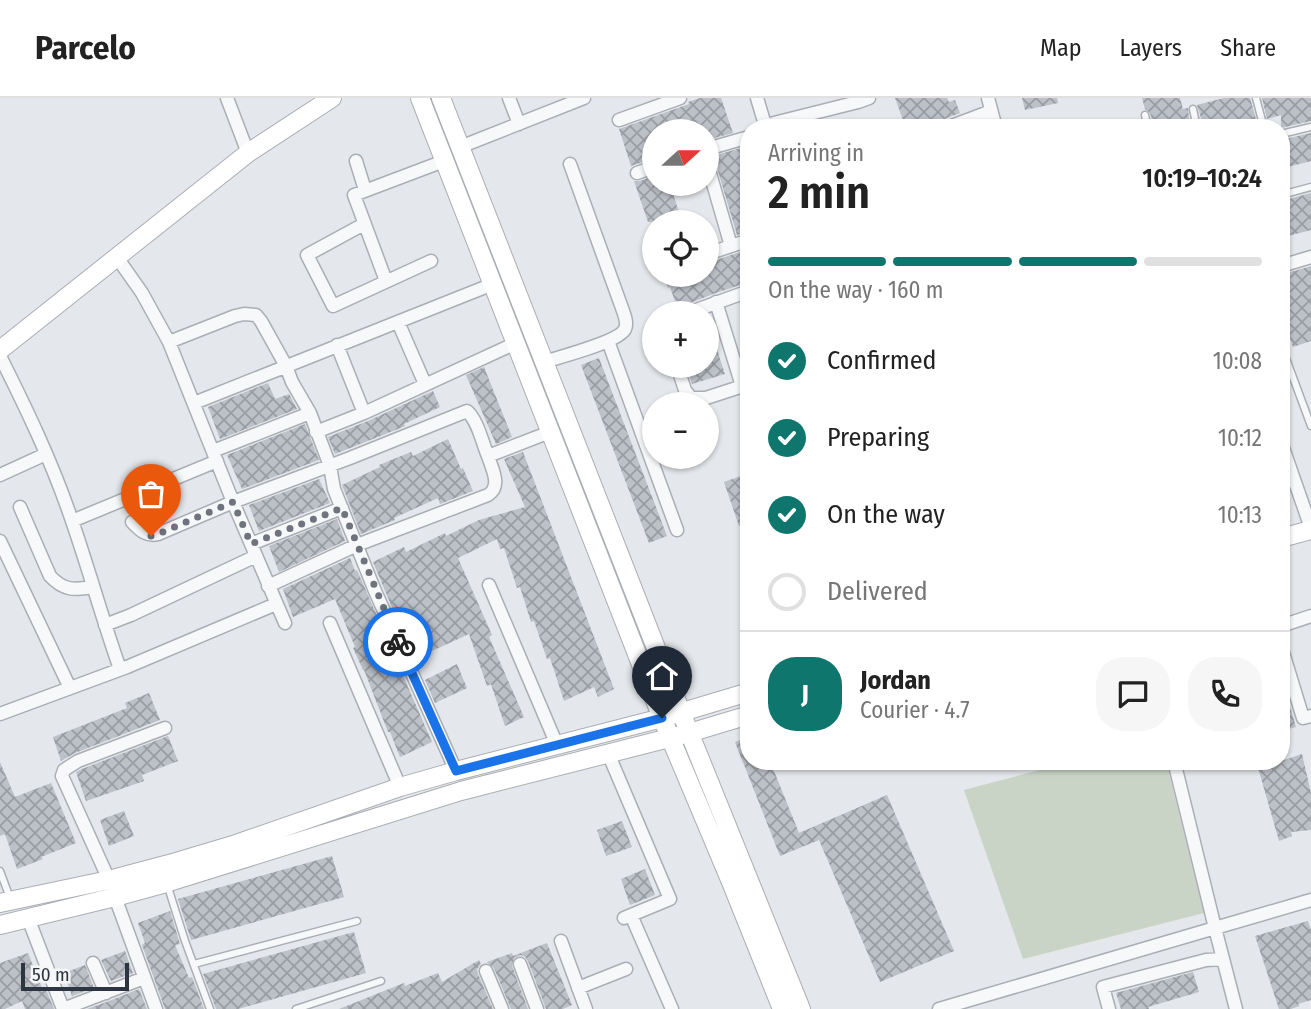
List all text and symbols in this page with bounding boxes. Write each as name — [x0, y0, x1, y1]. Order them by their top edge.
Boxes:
text: Parcelo — [35, 28, 136, 68]
text: Map — [1040, 34, 1082, 62]
text: Layers — [1120, 34, 1182, 62]
text: Share — [1220, 34, 1276, 62]
north arrow — [642, 119, 719, 196]
map controls — [642, 119, 719, 469]
text: Arriving in — [768, 139, 864, 167]
text: 10:19–10:24 — [1142, 163, 1262, 194]
text: 2 min — [768, 165, 870, 220]
button: locate — [642, 210, 719, 287]
text: On the way · 160 m — [768, 276, 943, 304]
button: + — [642, 301, 719, 378]
icon: check — [768, 342, 806, 380]
text: Confirmed — [827, 345, 937, 376]
text: 10:08 — [1213, 347, 1262, 375]
button: − — [642, 392, 719, 469]
icon: check — [768, 419, 806, 457]
text: Preparing — [827, 422, 929, 453]
text: 10:12 — [1218, 424, 1262, 452]
pin — [121, 464, 181, 536]
icon: bag — [132, 475, 170, 513]
icon: check — [768, 496, 806, 534]
text: On the way — [827, 499, 945, 530]
text: 10:13 — [1218, 501, 1262, 529]
text: Delivered — [827, 576, 928, 607]
courier — [363, 607, 433, 677]
icon: bike — [379, 623, 417, 661]
pin — [632, 646, 692, 718]
icon: home — [643, 657, 681, 695]
button: chat — [1096, 657, 1170, 731]
button: phone — [1188, 657, 1262, 731]
text: Jordan — [860, 665, 931, 696]
text: J — [801, 679, 809, 710]
text: Courier · 4.7 — [860, 696, 970, 724]
scale bar — [21, 960, 130, 992]
text: 50 m — [32, 963, 70, 986]

